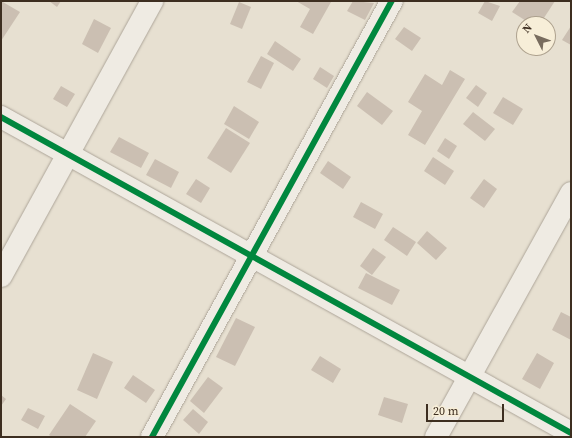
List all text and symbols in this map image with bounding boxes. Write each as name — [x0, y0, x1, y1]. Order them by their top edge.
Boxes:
north arrow — [516, 16, 556, 56]
text: N — [519, 20, 536, 36]
scale bar — [428, 396, 506, 422]
text: 20 m — [433, 403, 459, 419]

